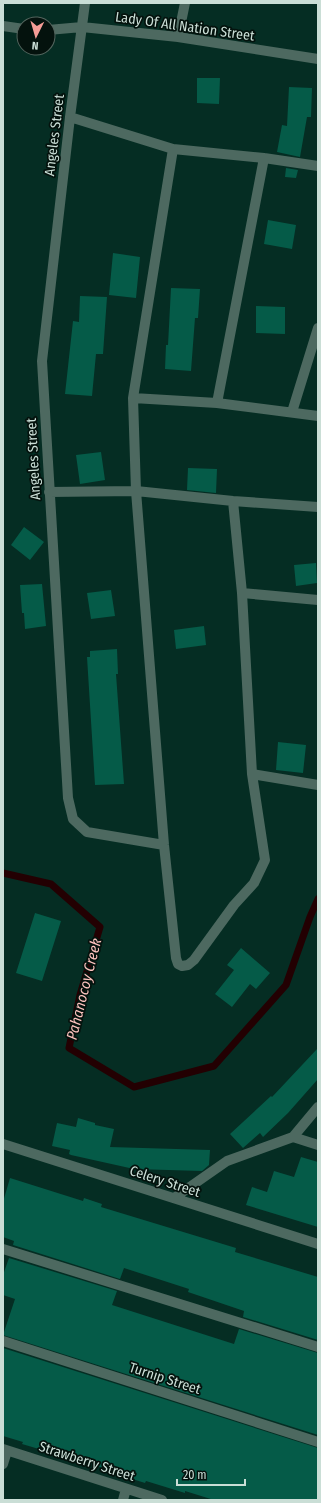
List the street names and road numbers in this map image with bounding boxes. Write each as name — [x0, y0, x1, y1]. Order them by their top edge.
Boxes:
street label: Lady Of All Nation Street — [114, 8, 256, 45]
street label: Angeles Street — [41, 93, 68, 177]
street label: Angeles Street — [23, 417, 44, 500]
street label: Celery Street — [127, 1162, 203, 1201]
street label: Turnip Street — [127, 1359, 203, 1398]
street label: Strawberry Street — [37, 1438, 137, 1485]

